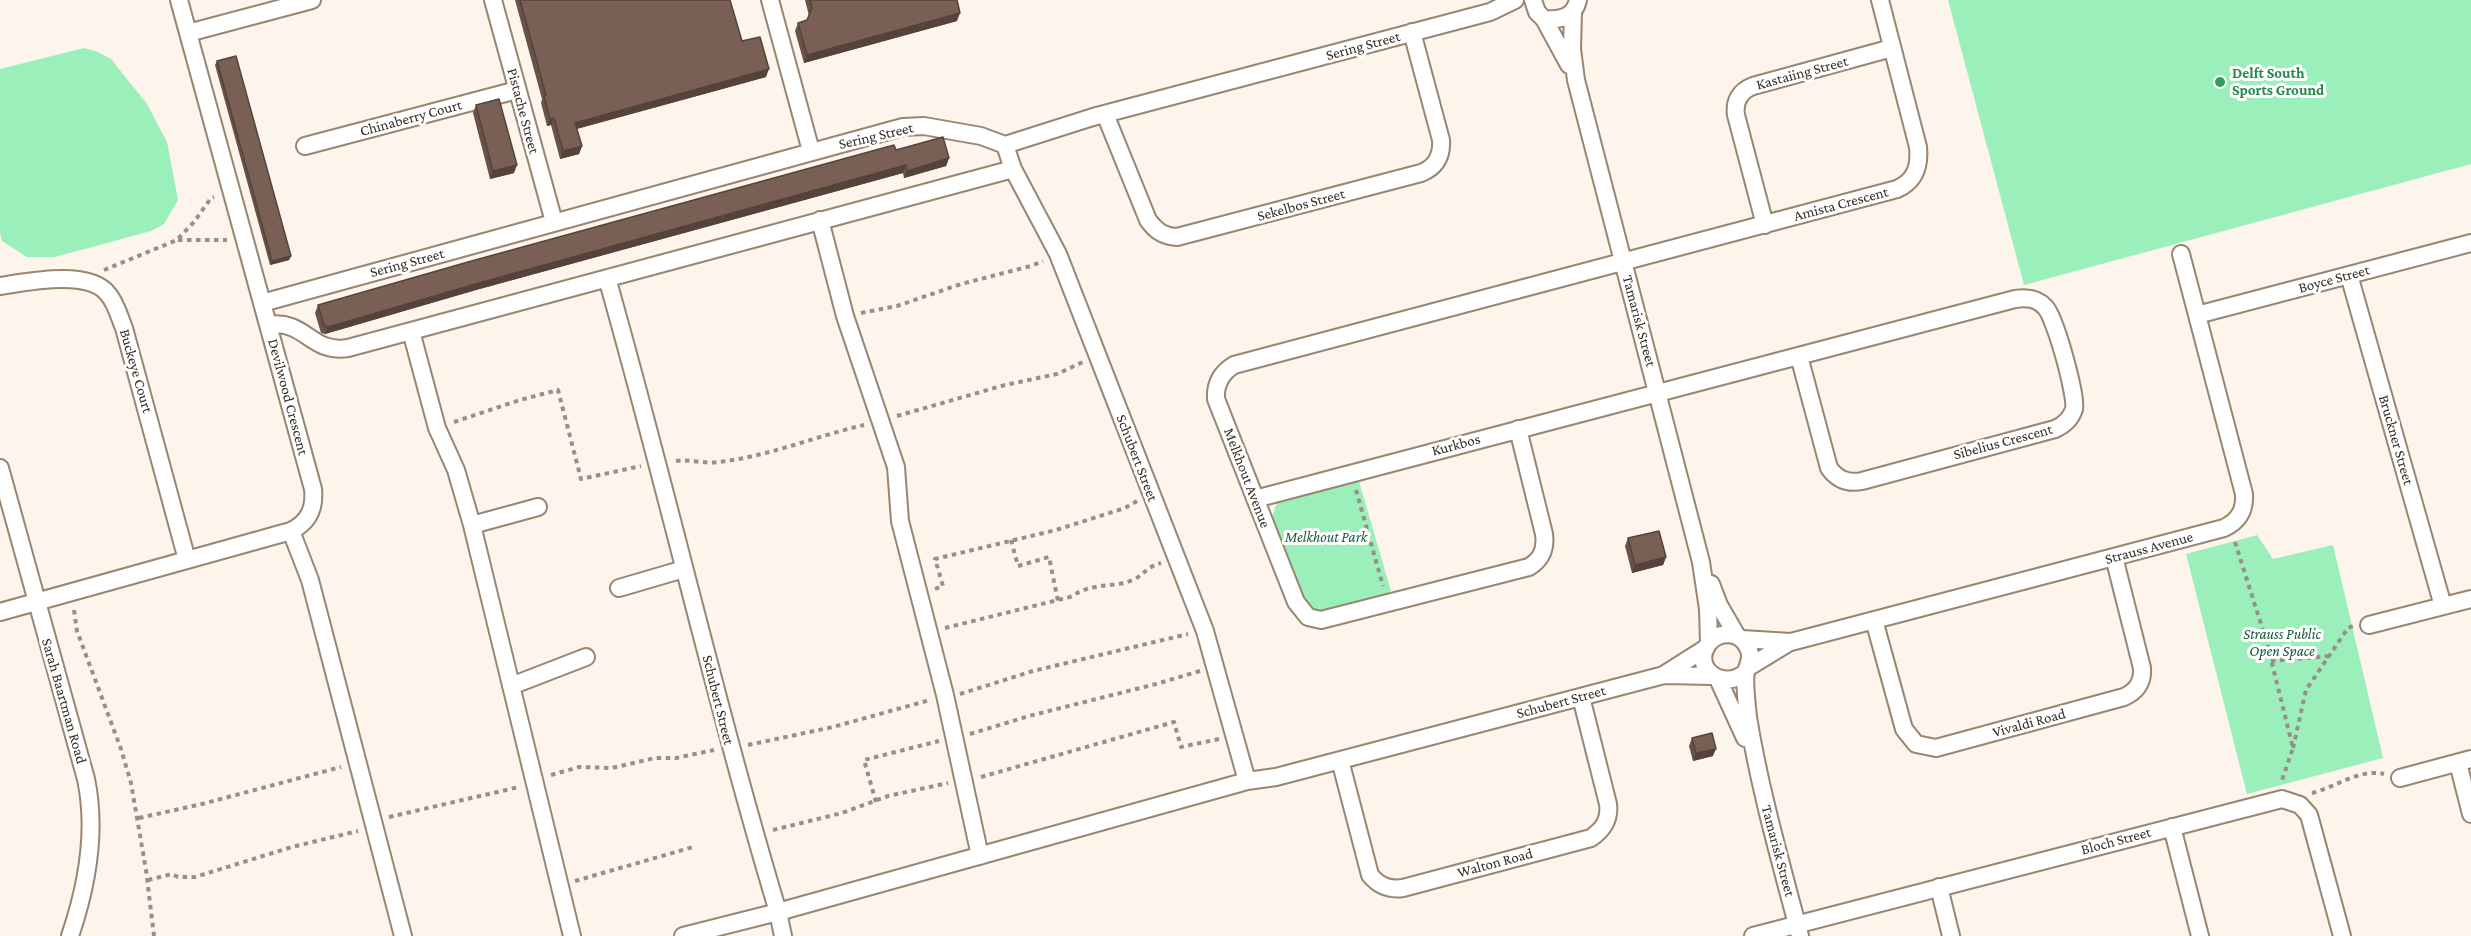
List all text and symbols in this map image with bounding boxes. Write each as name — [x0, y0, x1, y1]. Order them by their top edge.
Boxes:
street label: Sering Street — [1324, 27, 1402, 65]
street label: Kastaiing Street — [1754, 52, 1850, 94]
place label: Delft South Sports Ground — [2232, 64, 2324, 99]
street label: Pistache Street — [503, 66, 543, 156]
marker: Delft South Sports Ground — [2213, 75, 2227, 89]
street label: Chinaberry Court — [358, 96, 464, 140]
street label: Sering Street — [837, 119, 915, 153]
street label: Amista Crescent — [1792, 183, 1890, 225]
street label: Sekelbos Street — [1255, 185, 1347, 225]
street label: Sering Street — [368, 244, 446, 282]
street label: Boyce Street — [2296, 261, 2372, 297]
street label: Tamarisk Street — [1618, 273, 1660, 369]
street label: Buckeye Court — [115, 327, 157, 415]
street label: Devilwood Crescent — [264, 337, 312, 457]
street label: Bruckner Street — [2375, 393, 2417, 487]
street label: Schubert Street — [1112, 412, 1162, 504]
street label: Sibelius Crescent — [1951, 420, 2055, 464]
street label: Melkhout Avenue — [1220, 426, 1274, 530]
street label: Kurkbos — [1430, 430, 1482, 460]
park label: Melkhout Park — [1285, 528, 1367, 546]
street label: Strauss Avenue — [2103, 528, 2195, 568]
park label: Strauss Public Open Space — [2243, 625, 2321, 660]
street label: Sarah Baartman Road — [38, 636, 90, 766]
street label: Schubert Street — [698, 653, 738, 747]
street label: Schubert Street — [1514, 681, 1608, 723]
street label: Vivaldi Road — [1990, 705, 2068, 741]
street label: Tamarisk Street — [1757, 803, 1799, 899]
street label: Bloch Street — [2079, 823, 2153, 859]
street label: Walton Road — [1455, 844, 1535, 882]

